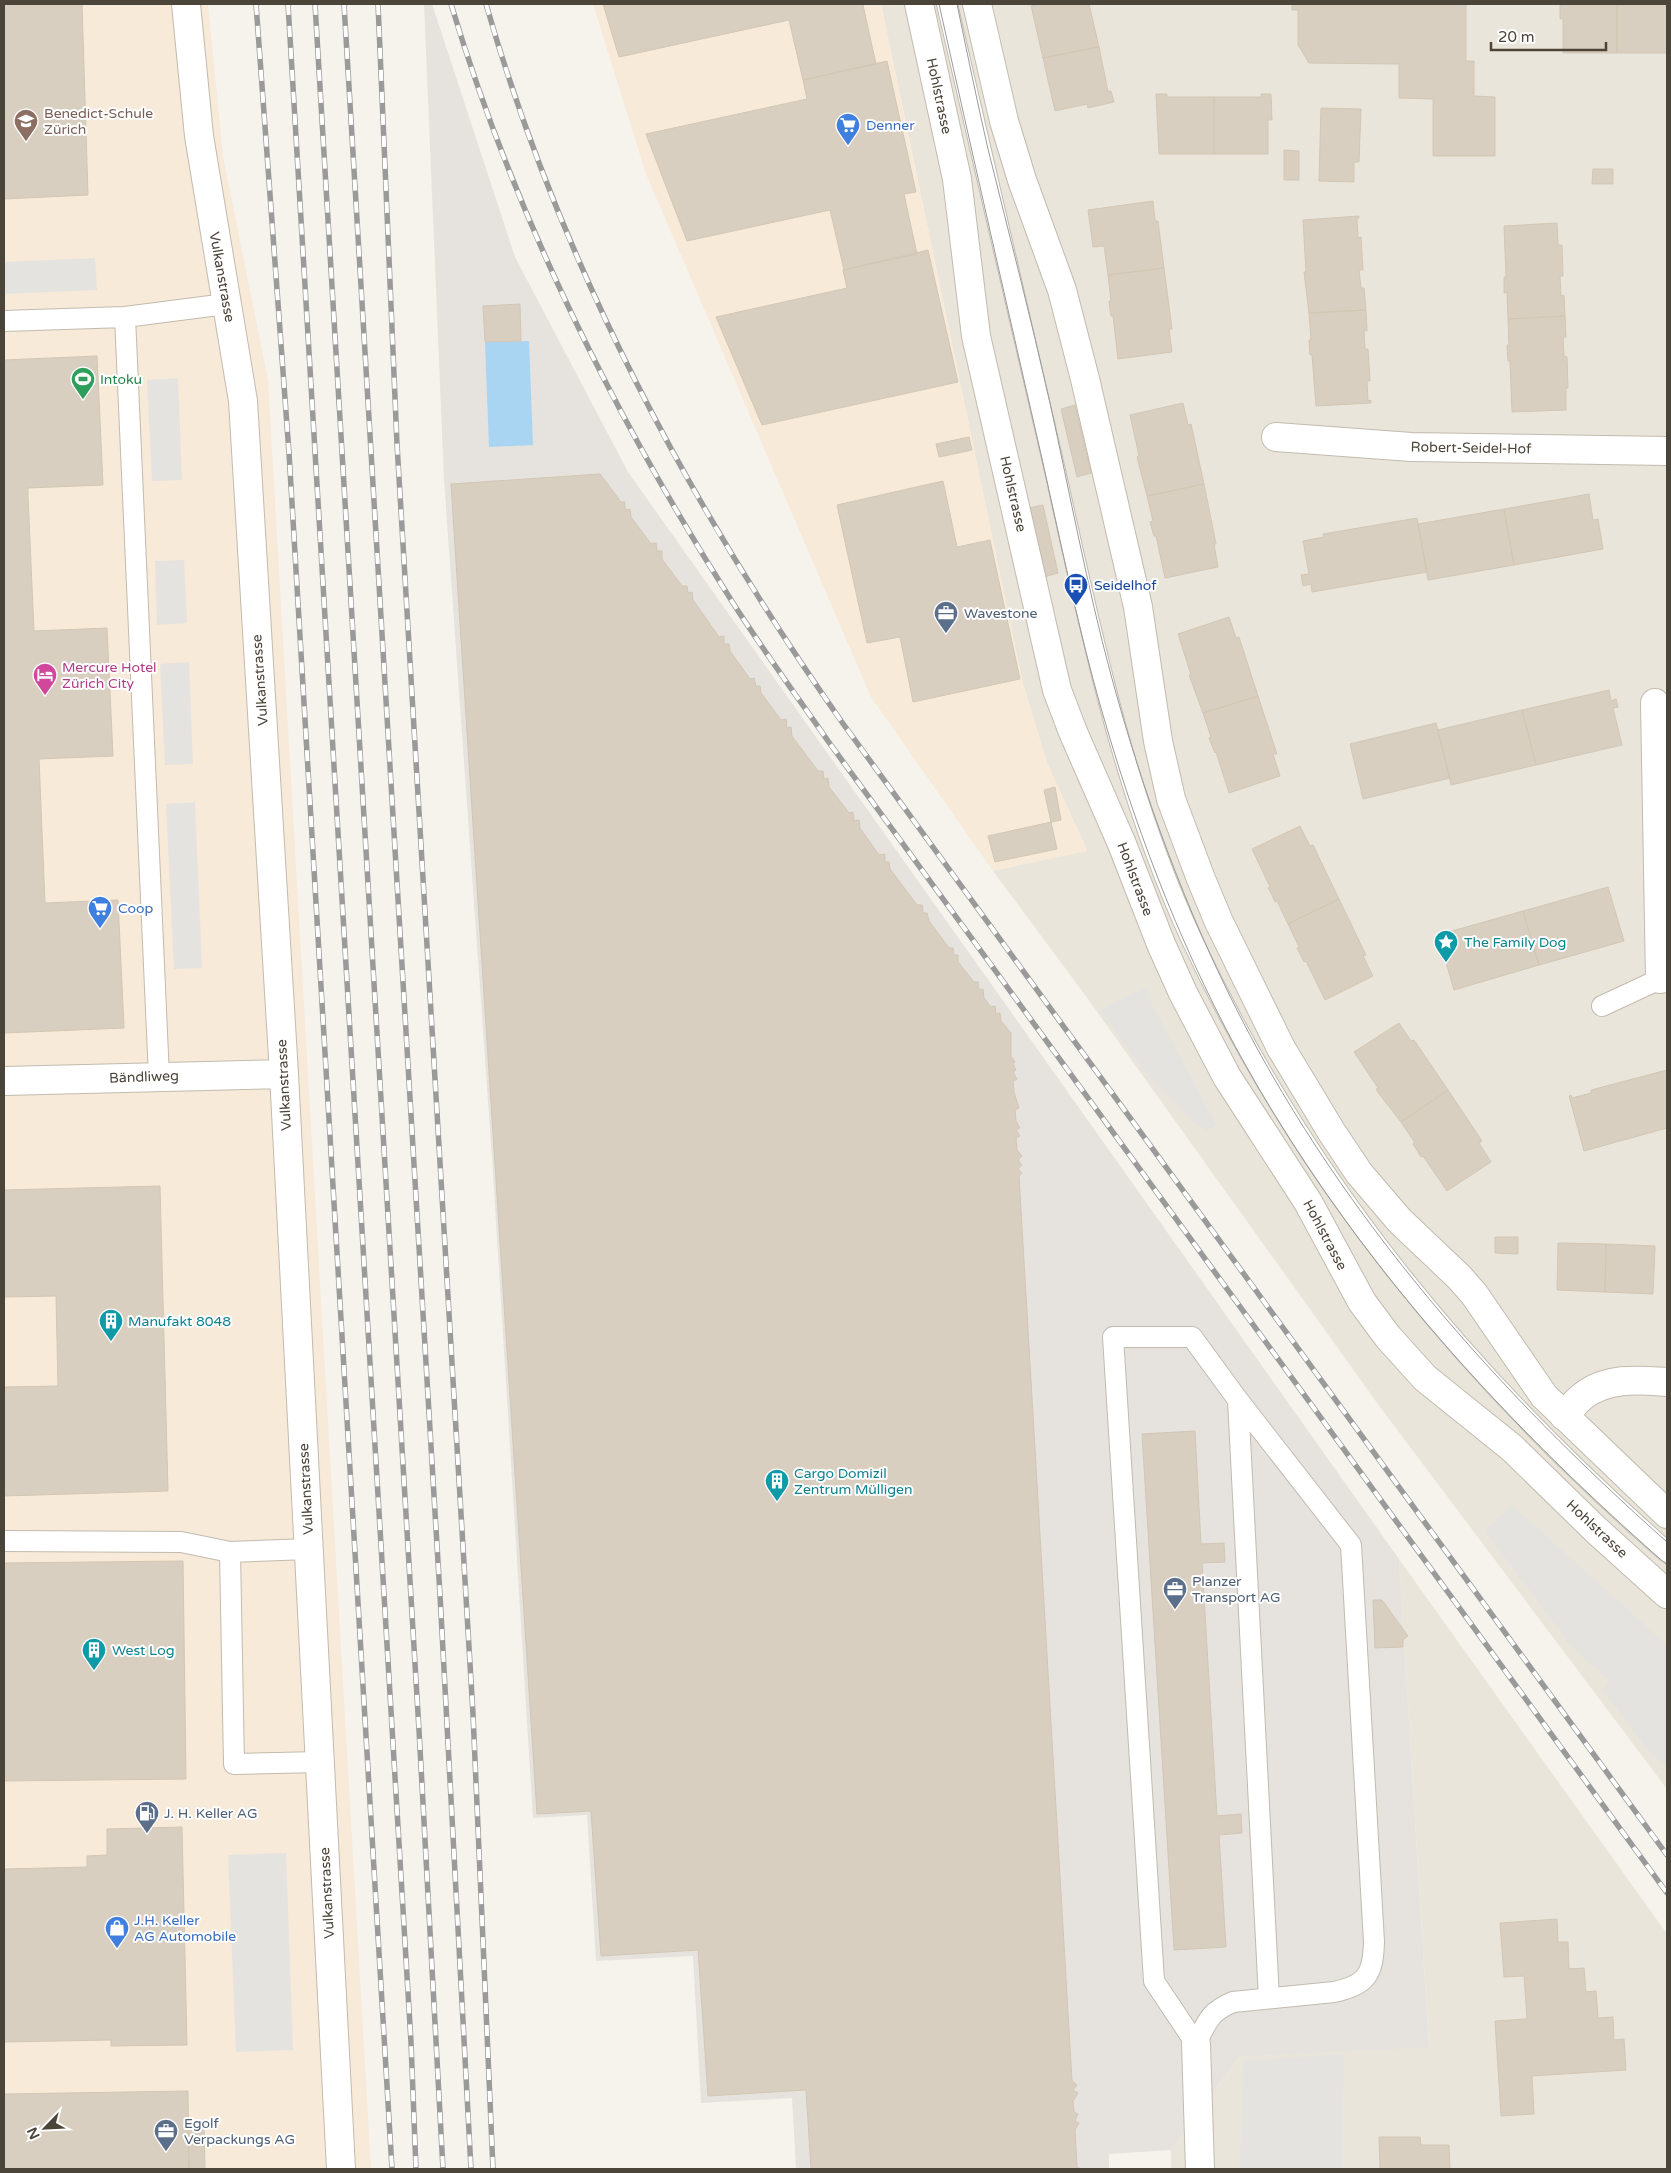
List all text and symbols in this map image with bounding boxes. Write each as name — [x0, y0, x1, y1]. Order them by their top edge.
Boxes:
scale bar — [1491, 20, 1606, 52]
text: 20 m — [1498, 28, 1535, 46]
street label: Hohlstrasse — [923, 56, 955, 136]
place label: Benedict-Schule Zürich — [44, 105, 153, 138]
school or university icon: Benedict-Schule Zürich — [13, 108, 39, 142]
supermarket icon: Denner — [835, 112, 861, 146]
place label: Denner — [866, 117, 915, 134]
street label: Vulkanstrasse — [206, 230, 238, 324]
sports icon: Intoku — [70, 366, 96, 400]
place label: Intoku — [100, 371, 142, 388]
street label: Robert-Seidel-Hof — [1411, 438, 1532, 458]
street label: Hohlstrasse — [996, 454, 1030, 534]
bus stop icon: Seidelhof — [1063, 572, 1089, 606]
place label: Seidelhof — [1094, 577, 1157, 594]
office icon: Wavestone — [933, 600, 959, 634]
place label: Wavestone — [964, 605, 1038, 622]
street label: Vulkanstrasse — [248, 634, 272, 726]
place label: Mercure Hotel Zürich City — [62, 659, 157, 692]
hotel icon: Mercure Hotel Zürich City — [32, 662, 58, 696]
street label: Hohlstrasse — [1113, 840, 1157, 918]
supermarket icon: Coop — [87, 895, 113, 929]
place label: Coop — [118, 900, 154, 917]
place icon: The Family Dog — [1433, 929, 1459, 963]
place label: The Family Dog — [1464, 934, 1566, 951]
street label: Vulkanstrasse — [273, 1039, 295, 1131]
street label: Bändliweg — [109, 1067, 179, 1087]
street label: Hohlstrasse — [1299, 1197, 1351, 1273]
building icon: Manufakt 8048 — [98, 1308, 124, 1342]
place label: Manufakt 8048 — [128, 1313, 231, 1330]
street label: Vulkanstrasse — [295, 1443, 317, 1535]
place label: Cargo Domizil Zentrum Mülligen — [794, 1465, 913, 1498]
building icon: Cargo Domizil Zentrum Mülligen — [764, 1468, 790, 1502]
street label: Hohlstrasse — [1563, 1496, 1631, 1562]
place label: Planzer Transport AG — [1192, 1573, 1281, 1606]
office icon: Planzer Transport AG — [1162, 1576, 1188, 1610]
building icon: West Log — [81, 1637, 107, 1671]
place label: West Log — [112, 1642, 175, 1659]
fuel station icon: J. H. Keller AG — [134, 1800, 160, 1834]
place label: J. H. Keller AG — [164, 1805, 258, 1822]
street label: Vulkanstrasse — [316, 1847, 338, 1939]
place label: J.H. Keller AG Automobile — [134, 1912, 236, 1945]
shop icon: J.H. Keller AG Automobile — [104, 1915, 130, 1949]
north arrow — [20, 2103, 70, 2153]
place label: Egolf Verpackungs AG — [184, 2115, 295, 2148]
office icon: Egolf Verpackungs AG — [153, 2118, 179, 2152]
text: N — [24, 2124, 44, 2142]

